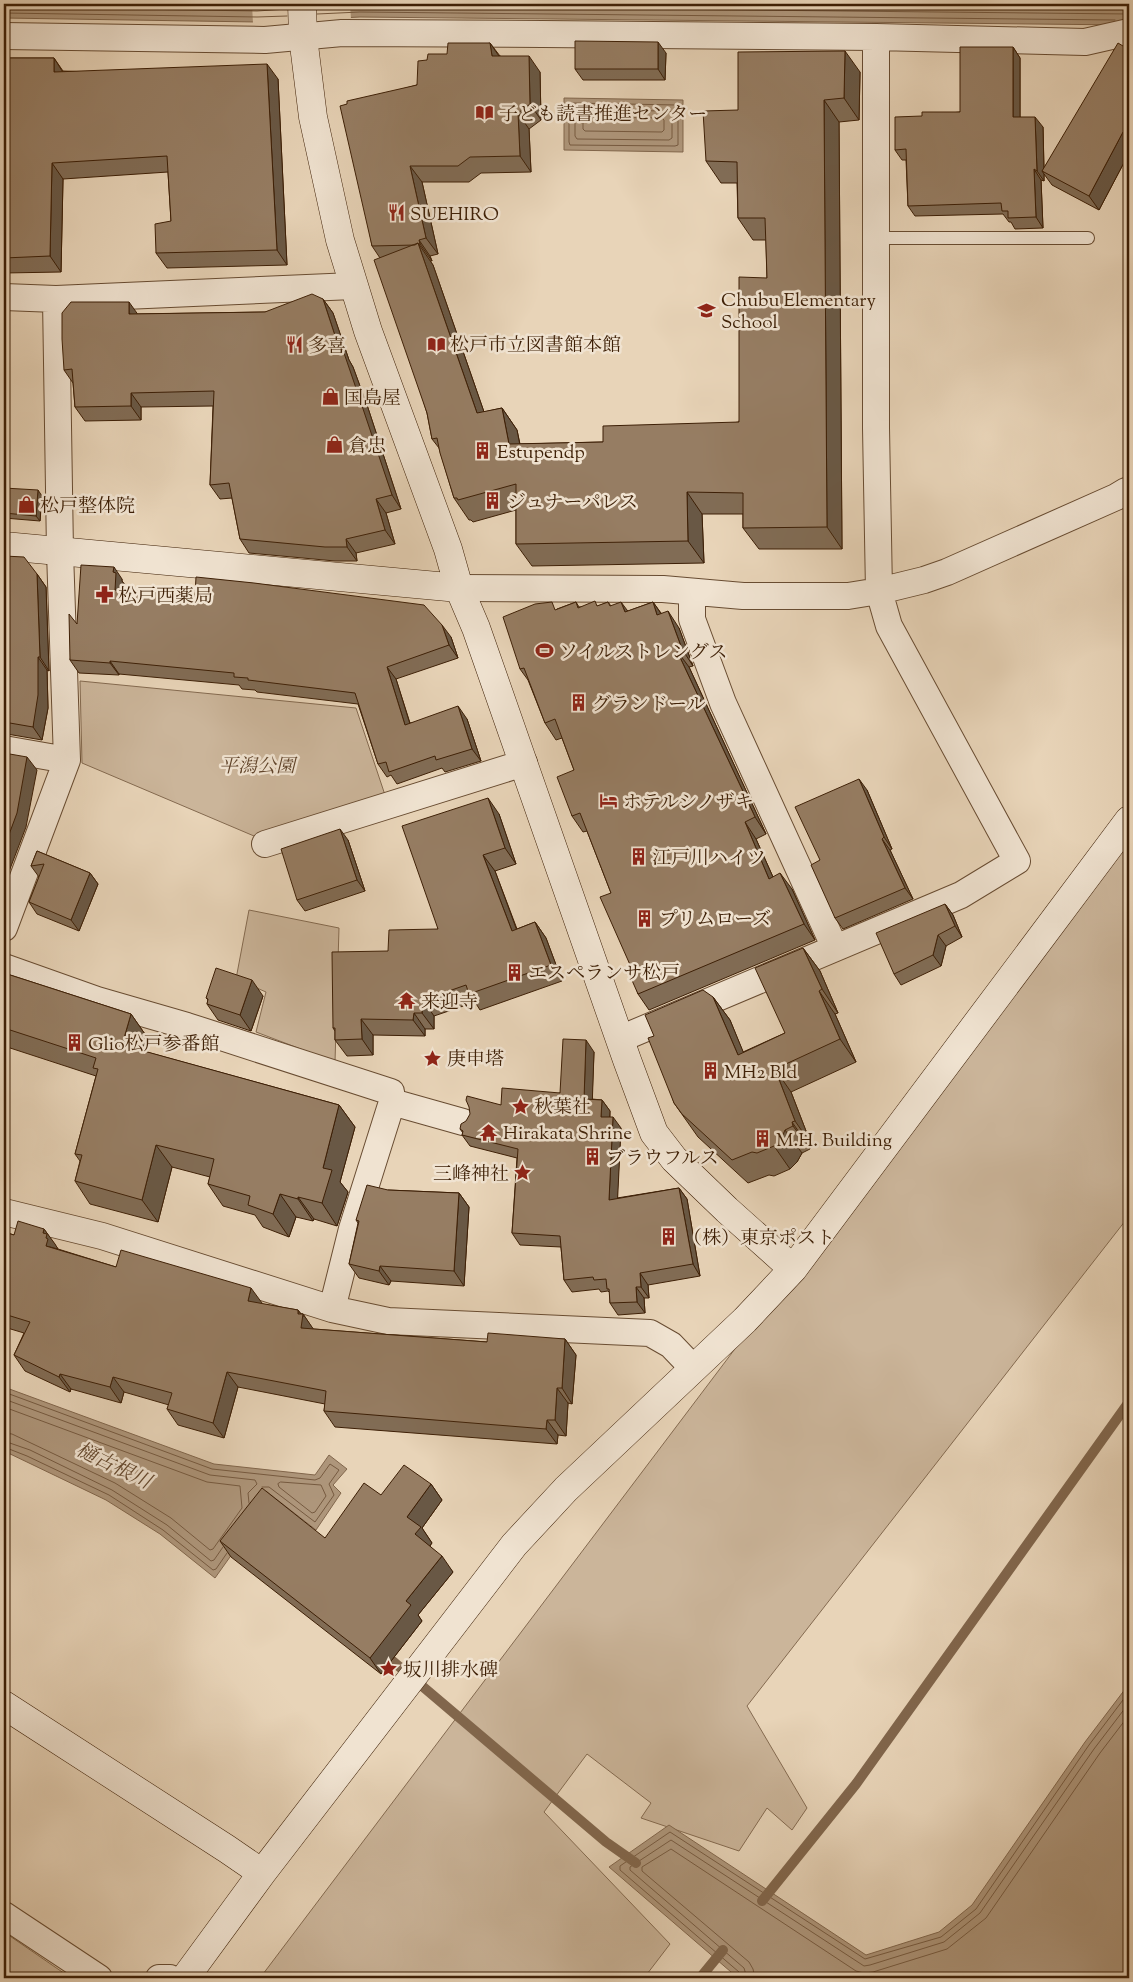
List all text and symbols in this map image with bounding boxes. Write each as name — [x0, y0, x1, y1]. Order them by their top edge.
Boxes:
place label: 子ども読書推進センター — [499, 102, 707, 129]
library icon: 子ども読書推進センター — [475, 103, 495, 123]
place label: SUEHIRO — [410, 202, 499, 229]
restaurant icon: SUEHIRO — [386, 203, 406, 223]
place label: Chubu Elementary School — [721, 288, 876, 337]
school or university icon: Chubu Elementary School — [697, 300, 717, 320]
place label: 松戸市立図書館本館 — [450, 333, 621, 360]
place label: 多喜 — [308, 334, 346, 361]
library icon: 松戸市立図書館本館 — [426, 334, 446, 354]
restaurant icon: 多喜 — [284, 335, 304, 355]
place label: 国島屋 — [344, 386, 401, 413]
shop icon: 国島屋 — [320, 387, 340, 407]
place label: 倉忠 — [348, 434, 386, 461]
shop icon: 倉忠 — [324, 435, 344, 455]
place label: Estupendp — [497, 440, 585, 467]
building icon: Estupendp — [473, 441, 493, 461]
place label: ジュナーパレス — [507, 490, 638, 517]
building icon: ジュナーパレス — [483, 491, 503, 511]
place label: 松戸整体院 — [40, 494, 135, 521]
shop icon: 松戸整体院 — [16, 495, 36, 515]
place label: 松戸西薬局 — [118, 584, 213, 611]
pharmacy icon: 松戸西薬局 — [94, 585, 114, 605]
place label: ソイルストレングス — [559, 640, 727, 667]
sports icon: ソイルストレングス — [535, 641, 555, 661]
place label: グランドール — [592, 692, 706, 719]
building icon: グランドール — [568, 693, 588, 713]
park label: 平潟公園 — [219, 754, 298, 781]
place label: ホテルシノザキ — [623, 790, 754, 817]
hotel icon: ホテルシノザキ — [599, 791, 619, 811]
place label: 江戸川ハイツ — [652, 846, 766, 873]
building icon: 江戸川ハイツ — [628, 847, 648, 867]
place label: プリムローズ — [659, 907, 771, 934]
building icon: プリムローズ — [635, 908, 655, 928]
place label: エスペランサ松戸 — [528, 961, 680, 988]
building icon: エスペランサ松戸 — [504, 962, 524, 982]
place label: 来迎寺 — [421, 990, 478, 1017]
temple icon: 来迎寺 — [397, 991, 417, 1011]
place label: Glio松戸参番館 — [88, 1032, 220, 1059]
building icon: Glio松戸参番館 — [64, 1033, 84, 1053]
place label: 庚申塔 — [447, 1047, 504, 1074]
place icon: 庚申塔 — [423, 1048, 443, 1068]
place label: MH2 Bld — [724, 1060, 797, 1087]
building icon: MH2 Bld — [700, 1061, 720, 1081]
place label: 秋葉社 — [534, 1095, 591, 1122]
place icon: 秋葉社 — [510, 1096, 530, 1116]
place label: Hirakata Shrine — [503, 1121, 632, 1148]
temple icon: Hirakata Shrine — [479, 1122, 499, 1142]
place label: M.H. Building — [776, 1128, 892, 1155]
building icon: M.H. Building — [752, 1129, 772, 1149]
place label: ブラウフルス — [606, 1146, 719, 1173]
building icon: ブラウフルス — [582, 1147, 602, 1167]
place label: 三峰神社 — [433, 1162, 509, 1189]
place icon: 三峰神社 — [513, 1163, 533, 1183]
place label: （株）東京ポスト — [683, 1226, 835, 1253]
building icon: （株）東京ポスト — [659, 1227, 679, 1247]
water label: 樋古根川 — [71, 1437, 157, 1499]
place label: 坂川排水碑 — [403, 1658, 498, 1685]
place icon: 坂川排水碑 — [379, 1659, 399, 1679]

